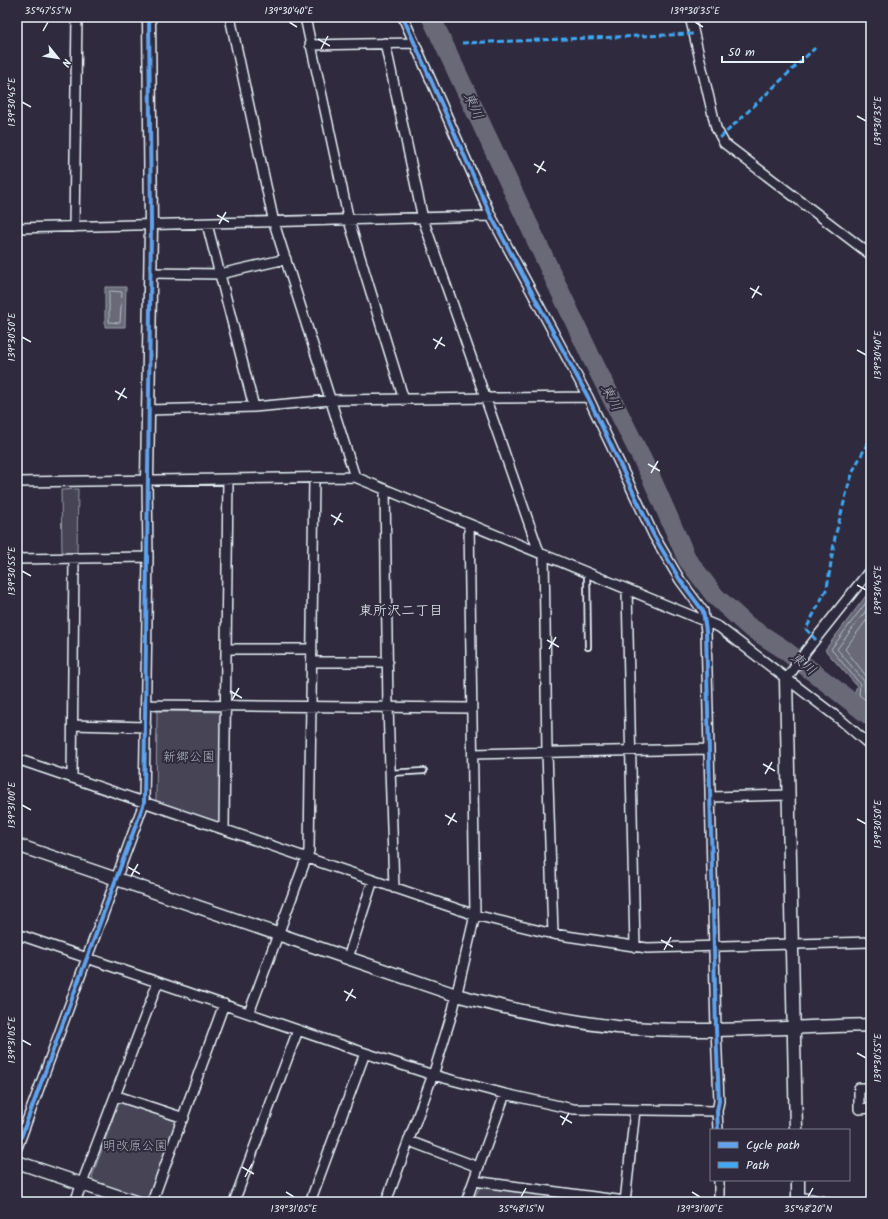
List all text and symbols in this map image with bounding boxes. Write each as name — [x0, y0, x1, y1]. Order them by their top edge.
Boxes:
text: 35°47'55"N — [25, 3, 72, 19]
text: 139°30'40"E — [265, 3, 315, 19]
text: 139°30'35"E — [670, 3, 721, 19]
north arrow — [38, 38, 78, 78]
scale bar — [722, 38, 803, 64]
text: 50 m — [728, 43, 755, 62]
text: N — [56, 55, 75, 70]
text: 139°30'45"E — [4, 76, 20, 127]
water label: 東川 — [457, 89, 489, 123]
text: 139°30'35"E — [870, 95, 886, 146]
text: 139°30'50"E — [4, 311, 20, 361]
text: 139°30'40"E — [870, 329, 886, 379]
water label: 東川 — [595, 381, 627, 415]
text: 139°30'55"E — [4, 545, 20, 596]
text: 139°30'45"E — [870, 564, 886, 615]
district label: 東所沢二丁目 — [359, 600, 443, 622]
water label: 東川 — [785, 647, 821, 681]
park label: 新郷公園 — [163, 747, 215, 768]
text: 139°31'00"E — [4, 781, 20, 828]
text: 139°30'50"E — [870, 798, 886, 848]
text: 139°31'05"E — [4, 1015, 20, 1063]
text: 139°30'55"E — [870, 1032, 886, 1083]
legend — [710, 1129, 850, 1181]
park label: 明改原公園 — [102, 1136, 168, 1157]
text: Cycle path — [746, 1136, 800, 1155]
text: Path — [746, 1156, 769, 1175]
text: 139°31'05"E — [271, 1201, 319, 1217]
text: 35°48'15"N — [498, 1201, 544, 1217]
text: 139°31'00"E — [677, 1201, 724, 1217]
text: 35°48'20"N — [784, 1201, 832, 1217]

